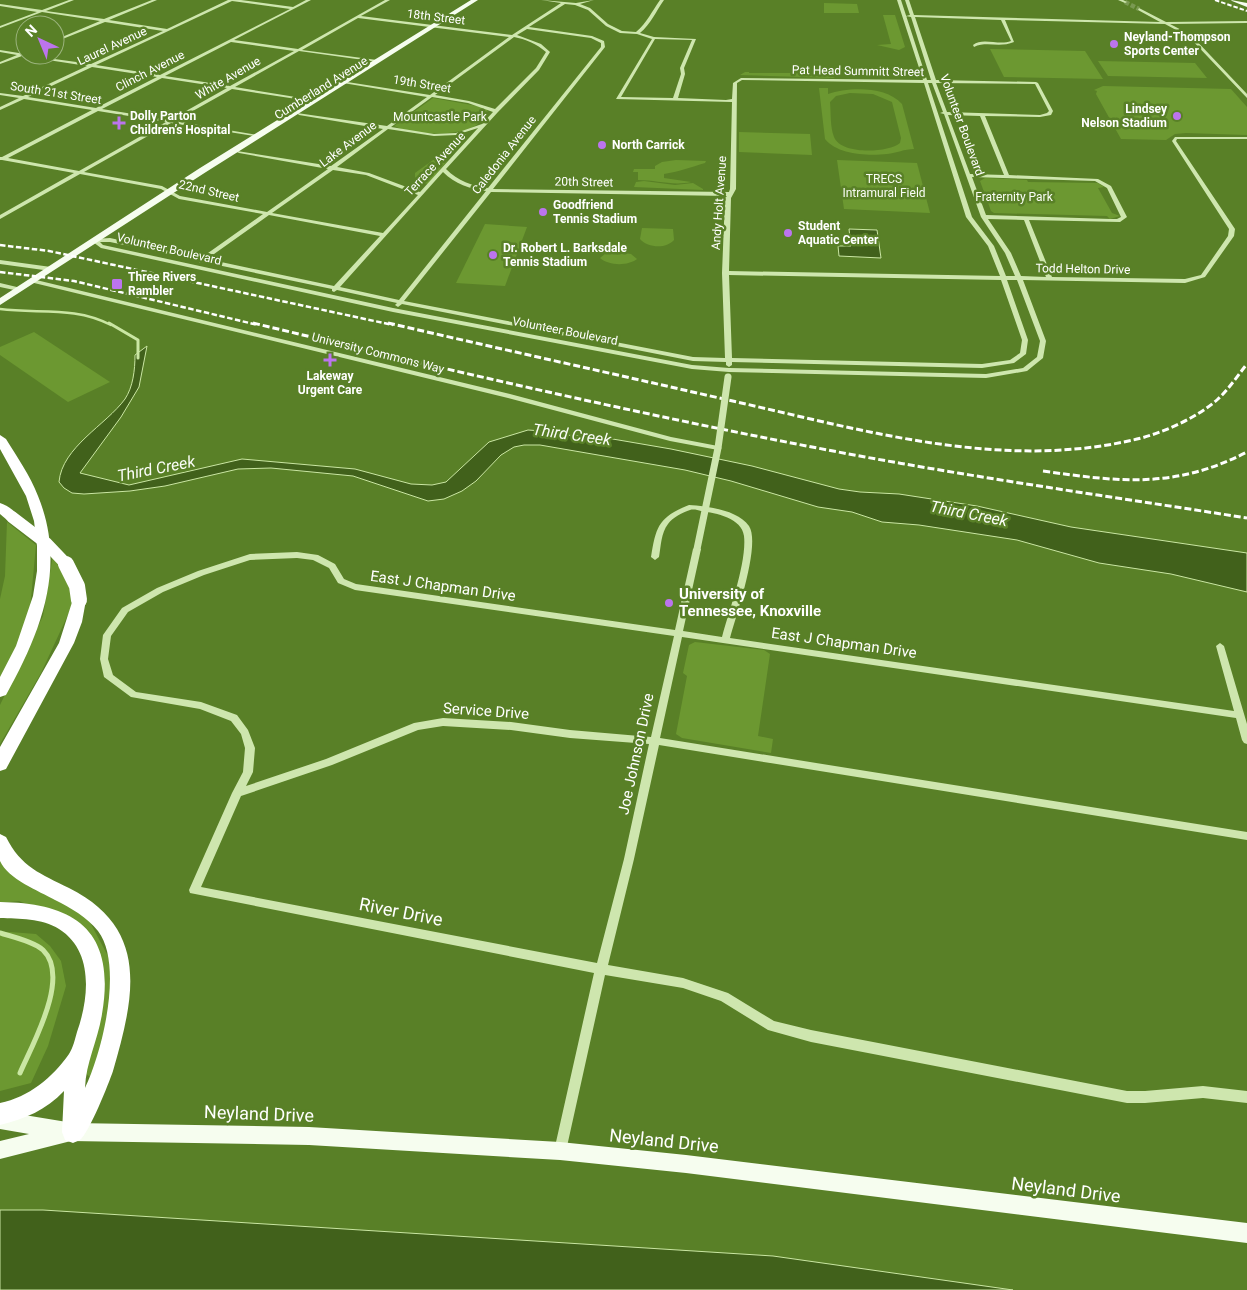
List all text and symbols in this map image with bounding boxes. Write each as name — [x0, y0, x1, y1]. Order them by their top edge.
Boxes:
street label: 18th Street — [406, 6, 466, 28]
north arrow — [15, 15, 65, 65]
text: N — [22, 21, 40, 40]
street label: Laurel Avenue — [75, 24, 149, 68]
place label: Neyland-Thompson Sports Center — [1124, 30, 1231, 58]
marker: Neyland-Thompson Sports Center — [1108, 38, 1120, 50]
street label: Clinch Avenue — [113, 48, 187, 94]
street label: White Avenue — [193, 54, 263, 102]
street label: Cumberland Avenue — [272, 54, 370, 122]
street label: Pat Head Summitt Street — [792, 63, 924, 79]
street label: 19th Street — [392, 72, 452, 96]
street label: Volunteer Boulevard — [937, 72, 987, 178]
street label: South 21st Street — [9, 79, 103, 107]
place label: Lindsey Nelson Stadium — [1081, 102, 1168, 130]
place label: Dolly Parton Children’s Hospital — [130, 109, 230, 137]
park label: Mountcastle Park — [393, 110, 488, 124]
marker: Lindsey Nelson Stadium — [1171, 110, 1183, 122]
street label: Caledonia Avenue — [469, 113, 539, 197]
marker: Dolly Parton Children’s Hospital — [112, 116, 126, 130]
street label: Lake Avenue — [317, 118, 379, 170]
street label: Terrace Avenue — [402, 129, 468, 199]
place label: North Carrick — [612, 138, 685, 152]
marker: North Carrick — [596, 139, 608, 151]
street label: Andy Holt Avenue — [709, 155, 729, 251]
park label: TRECS Intramural Field — [842, 172, 926, 200]
street label: 20th Street — [555, 174, 614, 190]
street label: 22nd Street — [177, 177, 241, 205]
park label: Fraternity Park — [975, 190, 1054, 204]
place label: Goodfriend Tennis Stadium — [553, 198, 637, 226]
marker: Goodfriend Tennis Stadium — [537, 206, 549, 218]
place label: Student Aquatic Center — [798, 219, 879, 247]
marker: Student Aquatic Center — [782, 227, 794, 239]
street label: Volunteer Boulevard — [115, 230, 223, 268]
place label: Dr. Robert L. Barksdale Tennis Stadium — [503, 241, 628, 269]
marker: Dr. Robert L. Barksdale Tennis Stadium — [487, 249, 499, 261]
street label: Todd Helton Drive — [1035, 261, 1131, 277]
place label: Three Rivers Rambler — [128, 270, 196, 298]
marker: Three Rivers Rambler — [110, 277, 124, 291]
street label: Volunteer Boulevard — [511, 314, 619, 348]
street label: University Commons Way — [310, 330, 446, 376]
marker: Lakeway Urgent Care — [323, 353, 337, 367]
place label: Lakeway Urgent Care — [298, 369, 363, 397]
water label: Third Creek — [532, 420, 613, 450]
water label: Third Creek — [116, 451, 198, 485]
water label: Third Creek — [928, 497, 1011, 531]
street label: East J Chapman Drive — [369, 567, 517, 605]
place label: University of Tennessee, Knoxville — [679, 585, 821, 620]
marker: University of Tennessee, Knoxville — [663, 597, 675, 609]
street label: East J Chapman Drive — [770, 624, 918, 662]
street label: Joe Johnson Drive — [614, 692, 658, 816]
street label: Service Drive — [442, 699, 530, 723]
street label: River Drive — [358, 893, 445, 930]
street label: Neyland Drive — [204, 1101, 314, 1126]
street label: Neyland Drive — [608, 1124, 720, 1157]
street label: Neyland Drive — [1010, 1172, 1122, 1207]

